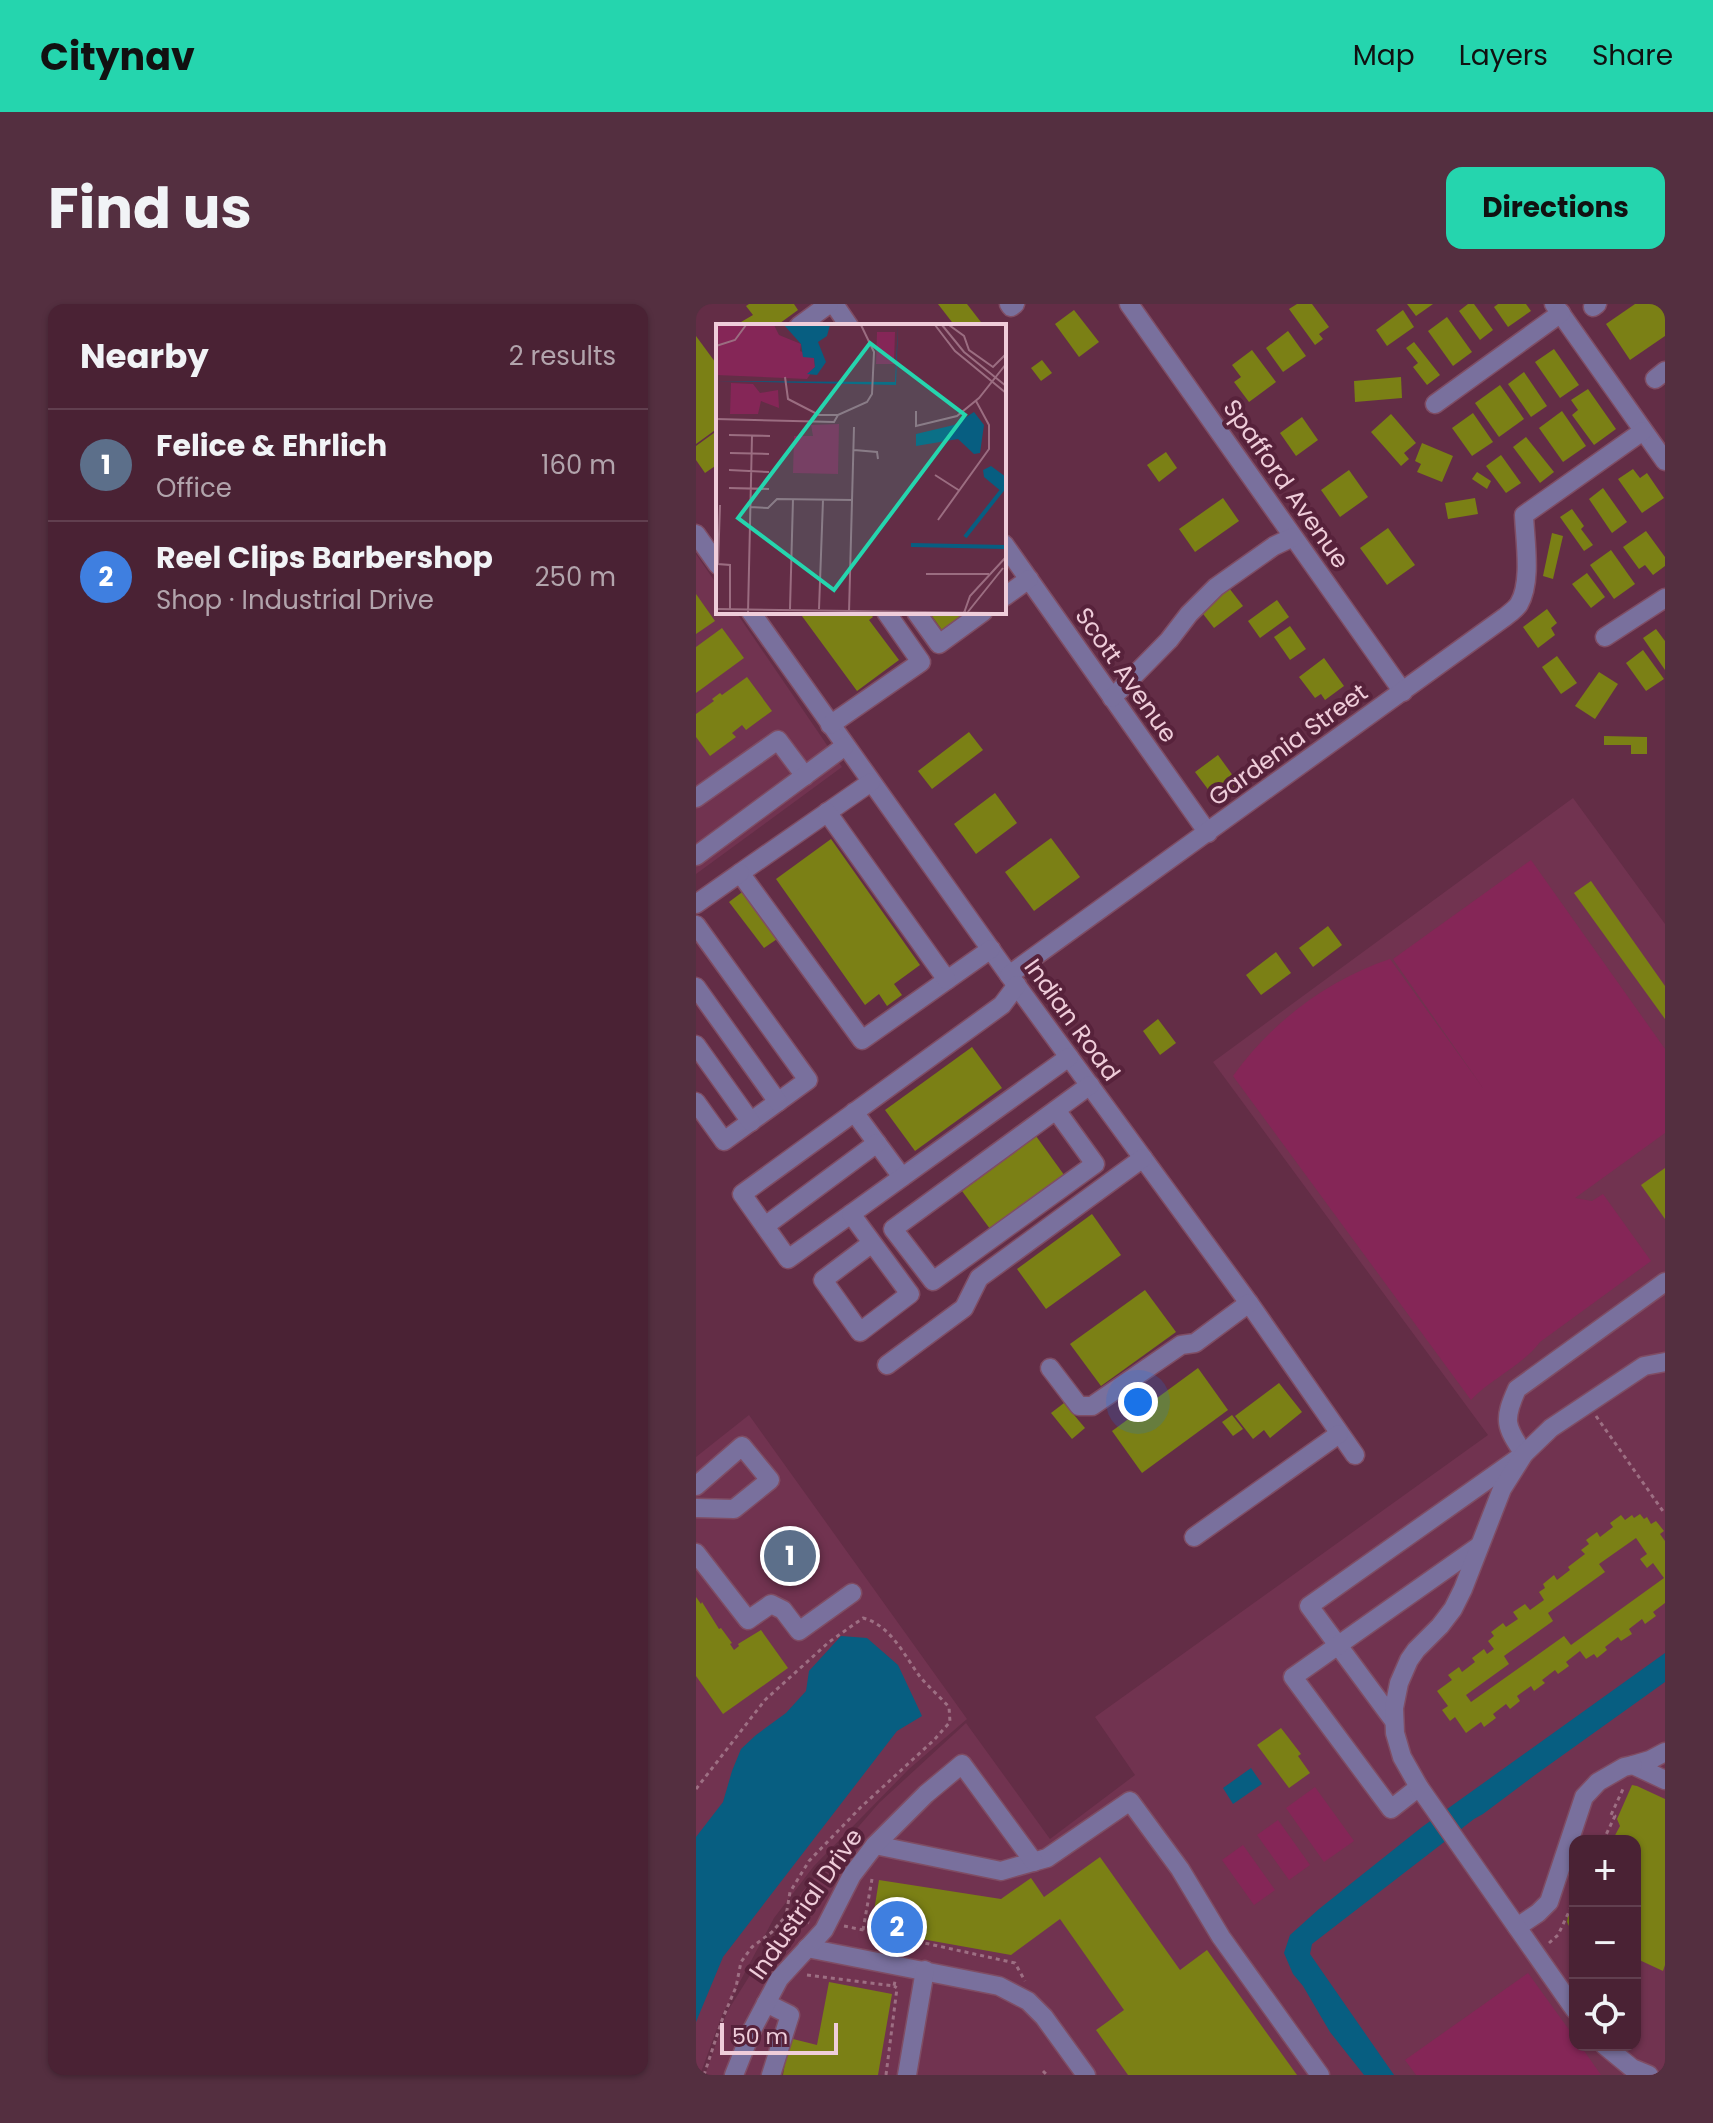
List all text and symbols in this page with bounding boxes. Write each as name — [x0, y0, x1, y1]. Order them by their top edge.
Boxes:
text: Citynav — [40, 30, 195, 83]
text: Map — [1353, 36, 1415, 75]
text: Layers — [1459, 36, 1548, 75]
text: Share — [1592, 36, 1673, 75]
button: Directions — [1446, 167, 1665, 249]
text: Find us — [48, 169, 252, 248]
inset map — [716, 324, 1006, 614]
text: Nearby — [80, 332, 209, 380]
text: 2 results — [509, 338, 616, 374]
street label: Spafford Avenue — [1216, 393, 1357, 575]
text: Felice & Ehrlich — [156, 424, 387, 467]
text: 1 — [101, 447, 111, 483]
text: 160 m — [541, 447, 616, 483]
text: Office — [156, 470, 232, 506]
text: Reel Clips Barbershop — [156, 536, 493, 579]
text: 2 — [99, 559, 113, 595]
text: 250 m — [535, 559, 616, 595]
text: Shop · Industrial Drive — [156, 582, 434, 618]
street label: Scott Avenue — [1068, 601, 1185, 749]
street label: Gardenia Street — [1202, 676, 1374, 814]
street label: Indian Road — [1017, 952, 1128, 1088]
your location — [1118, 1382, 1158, 1422]
pin: 1 — [764, 1526, 816, 1586]
street label: Industrial Drive — [741, 1821, 870, 1986]
map controls — [1569, 1835, 1641, 2051]
button: + — [1569, 1835, 1641, 1907]
pin: 2 — [871, 1897, 923, 1957]
button: − — [1569, 1907, 1641, 1979]
button: locate — [1569, 1979, 1641, 2051]
scale bar — [720, 2019, 838, 2055]
text: 50 m — [732, 2021, 788, 2052]

